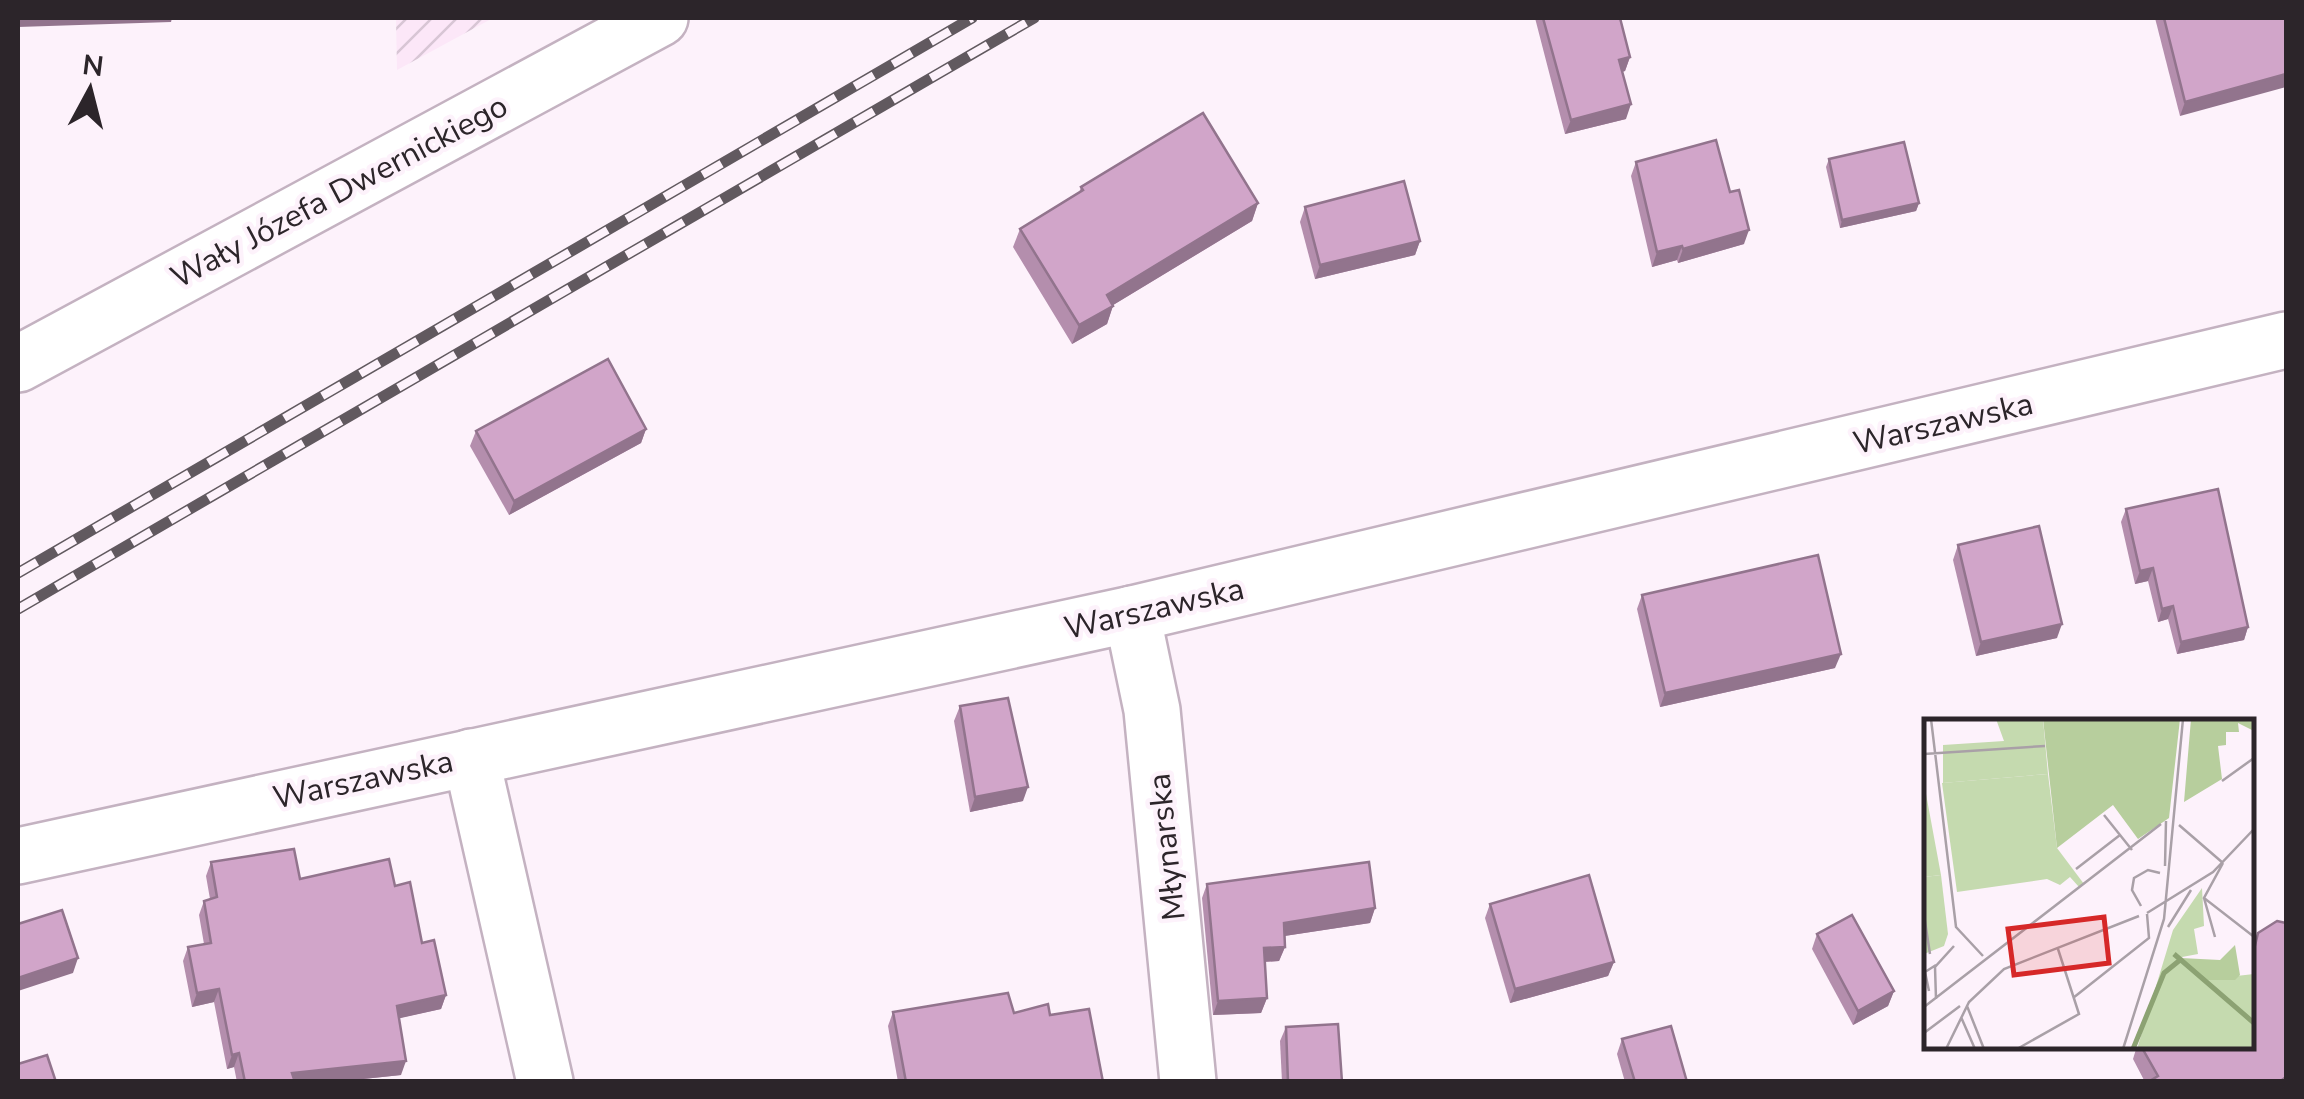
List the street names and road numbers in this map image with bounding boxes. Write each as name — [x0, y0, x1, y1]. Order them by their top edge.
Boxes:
street label: Wały Józefa Dwernickiego — [163, 84, 515, 299]
street label: Warszawska — [1849, 382, 2037, 465]
street label: Warszawska — [1060, 567, 1248, 650]
street label: Warszawska — [269, 739, 457, 820]
street label: Młynarska — [1137, 771, 1196, 923]

